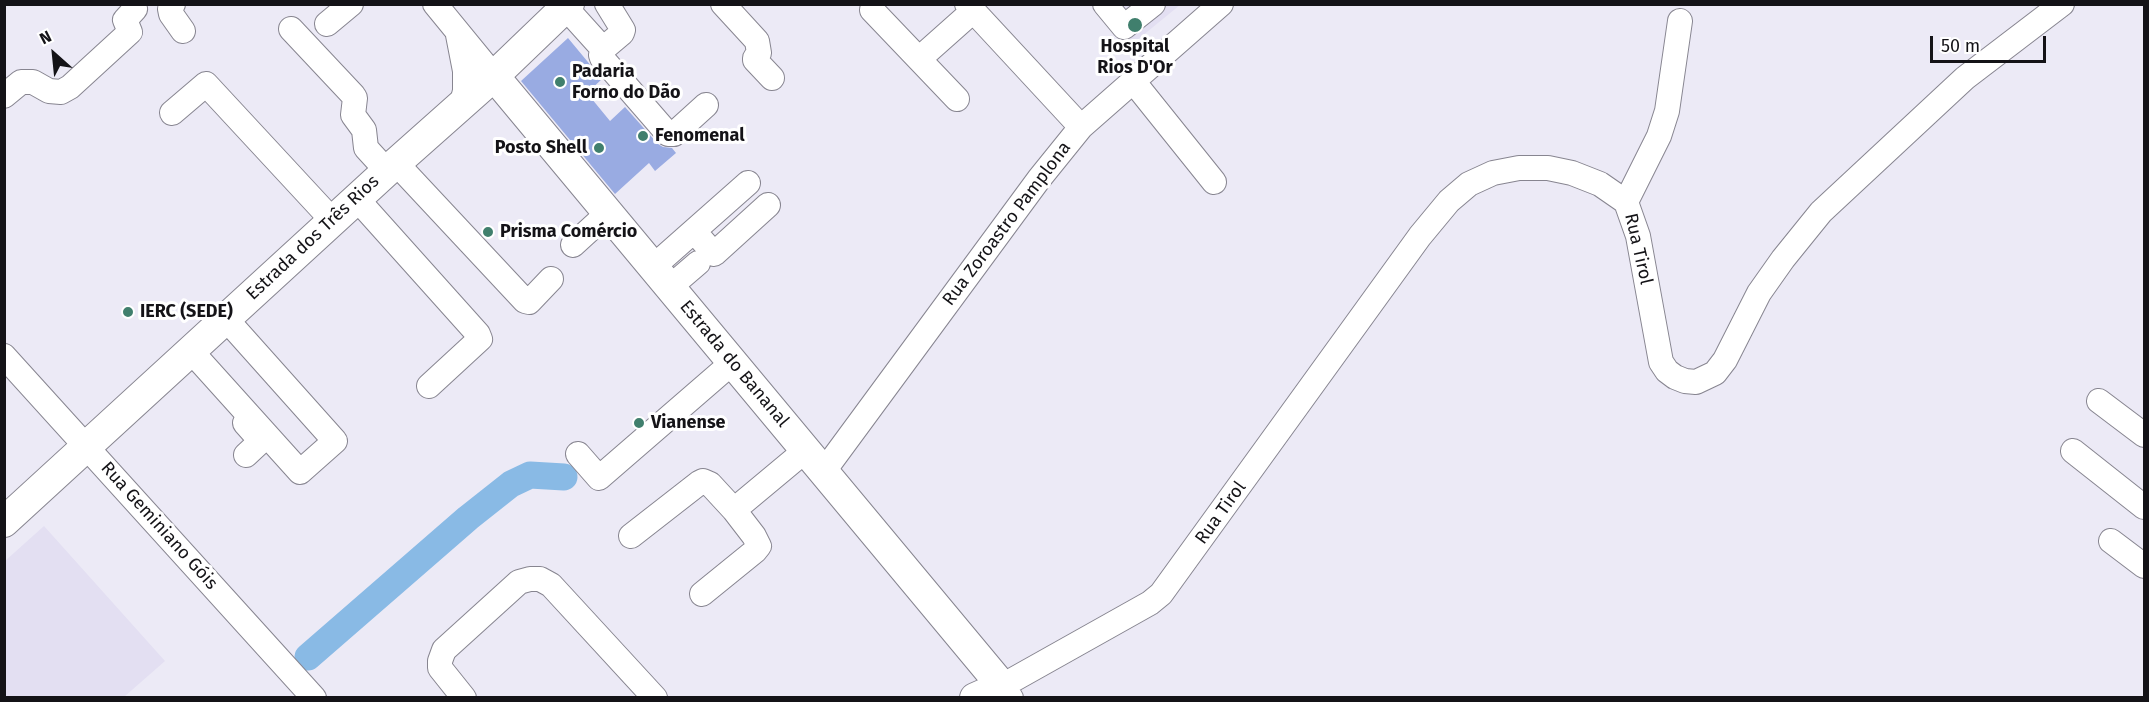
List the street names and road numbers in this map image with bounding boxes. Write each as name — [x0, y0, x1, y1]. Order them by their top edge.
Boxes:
street label: Rua Zoroastro Pamplona — [938, 138, 1076, 310]
street label: Estrada dos Três Rios — [242, 171, 384, 305]
street label: Rua Tirol — [1619, 211, 1657, 287]
street label: Estrada do Bananal — [675, 296, 793, 432]
street label: Rua Geminiano Góis — [96, 458, 222, 594]
street label: Rua Tirol — [1191, 477, 1251, 549]

